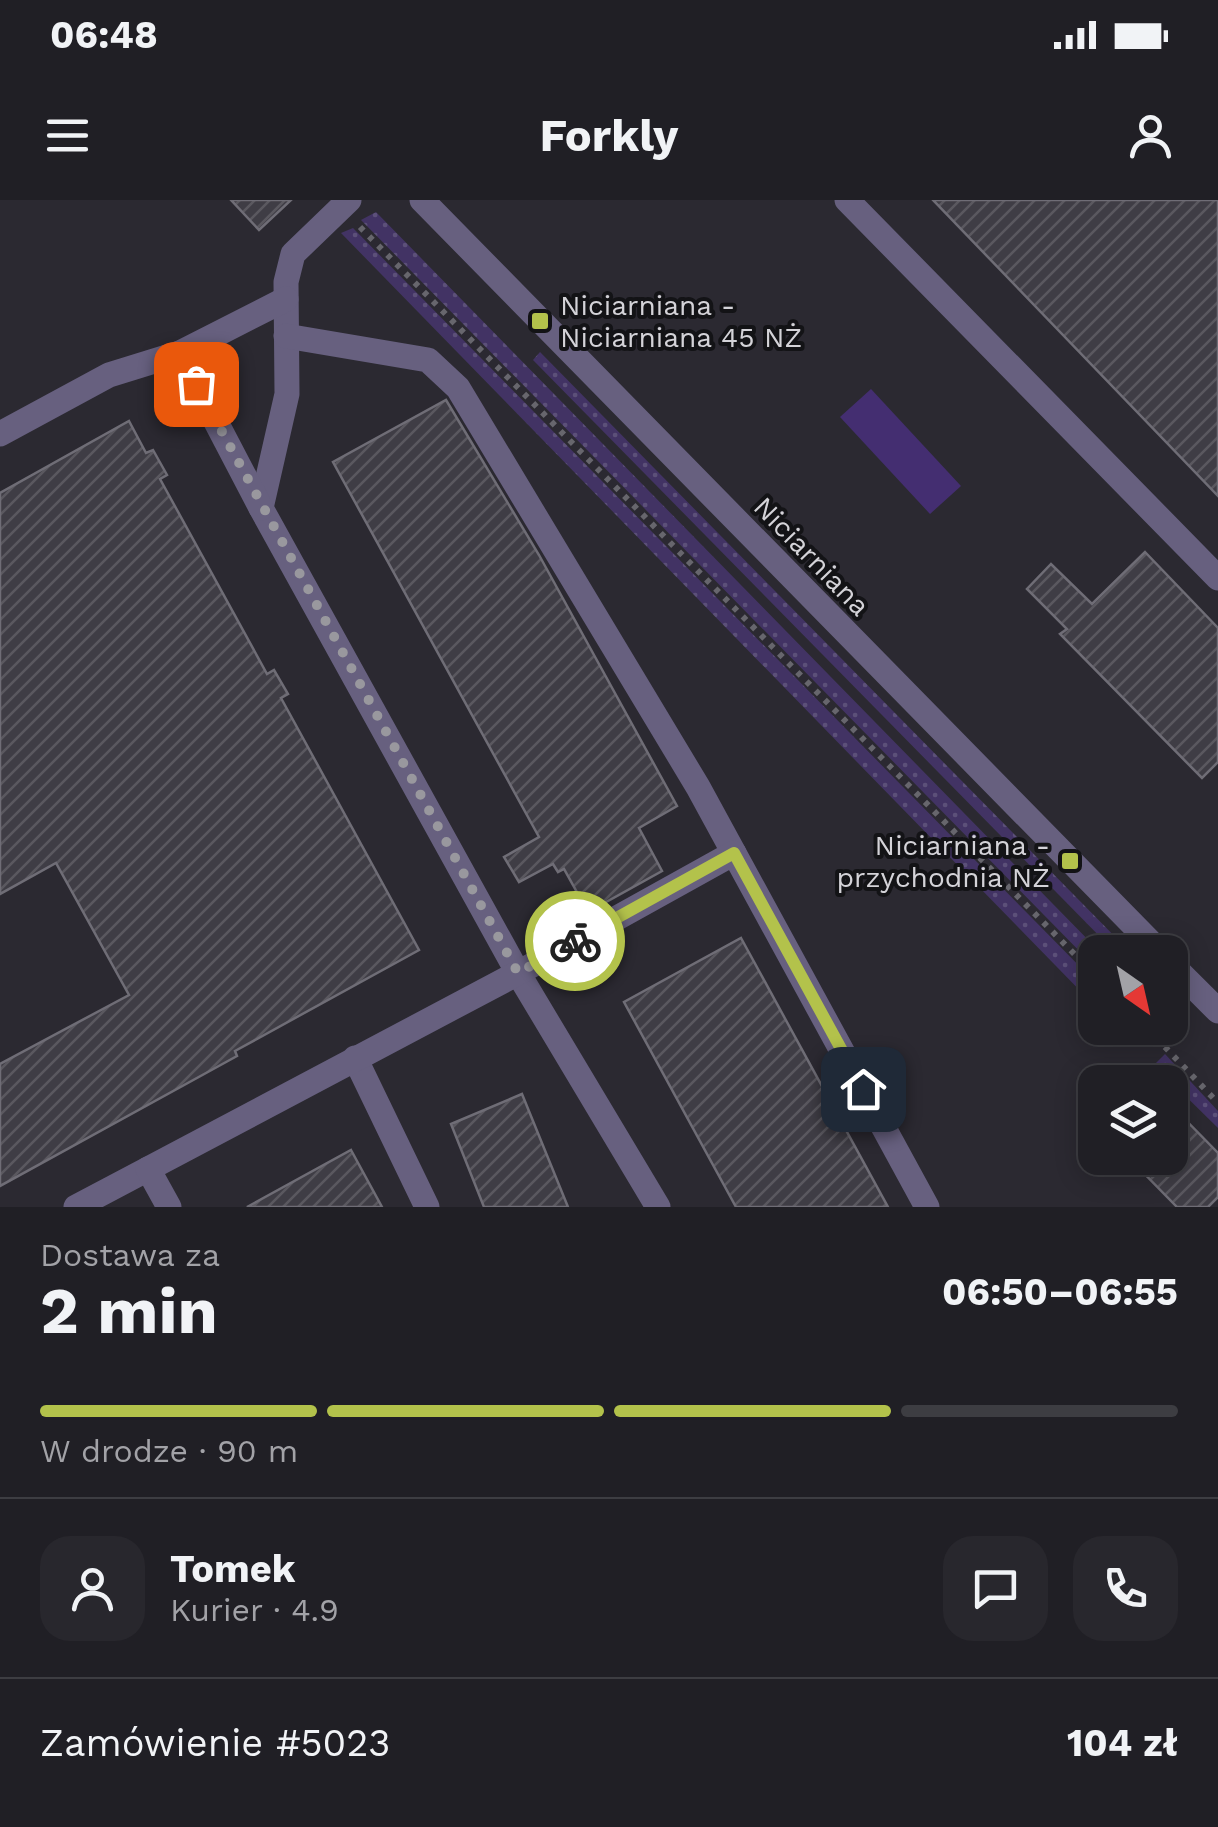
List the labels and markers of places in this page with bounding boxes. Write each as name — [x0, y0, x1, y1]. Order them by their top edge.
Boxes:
place label: Niciarniana - Niciarniana 45 NŻ — [560, 289, 802, 354]
marker: Niciarniana - Niciarniana 45 NŻ — [529, 310, 551, 332]
pin — [154, 342, 239, 427]
place label: Niciarniana - przychodnia NŻ — [837, 829, 1050, 894]
marker: Niciarniana - przychodnia NŻ — [1059, 850, 1081, 872]
pin — [821, 1047, 906, 1132]

